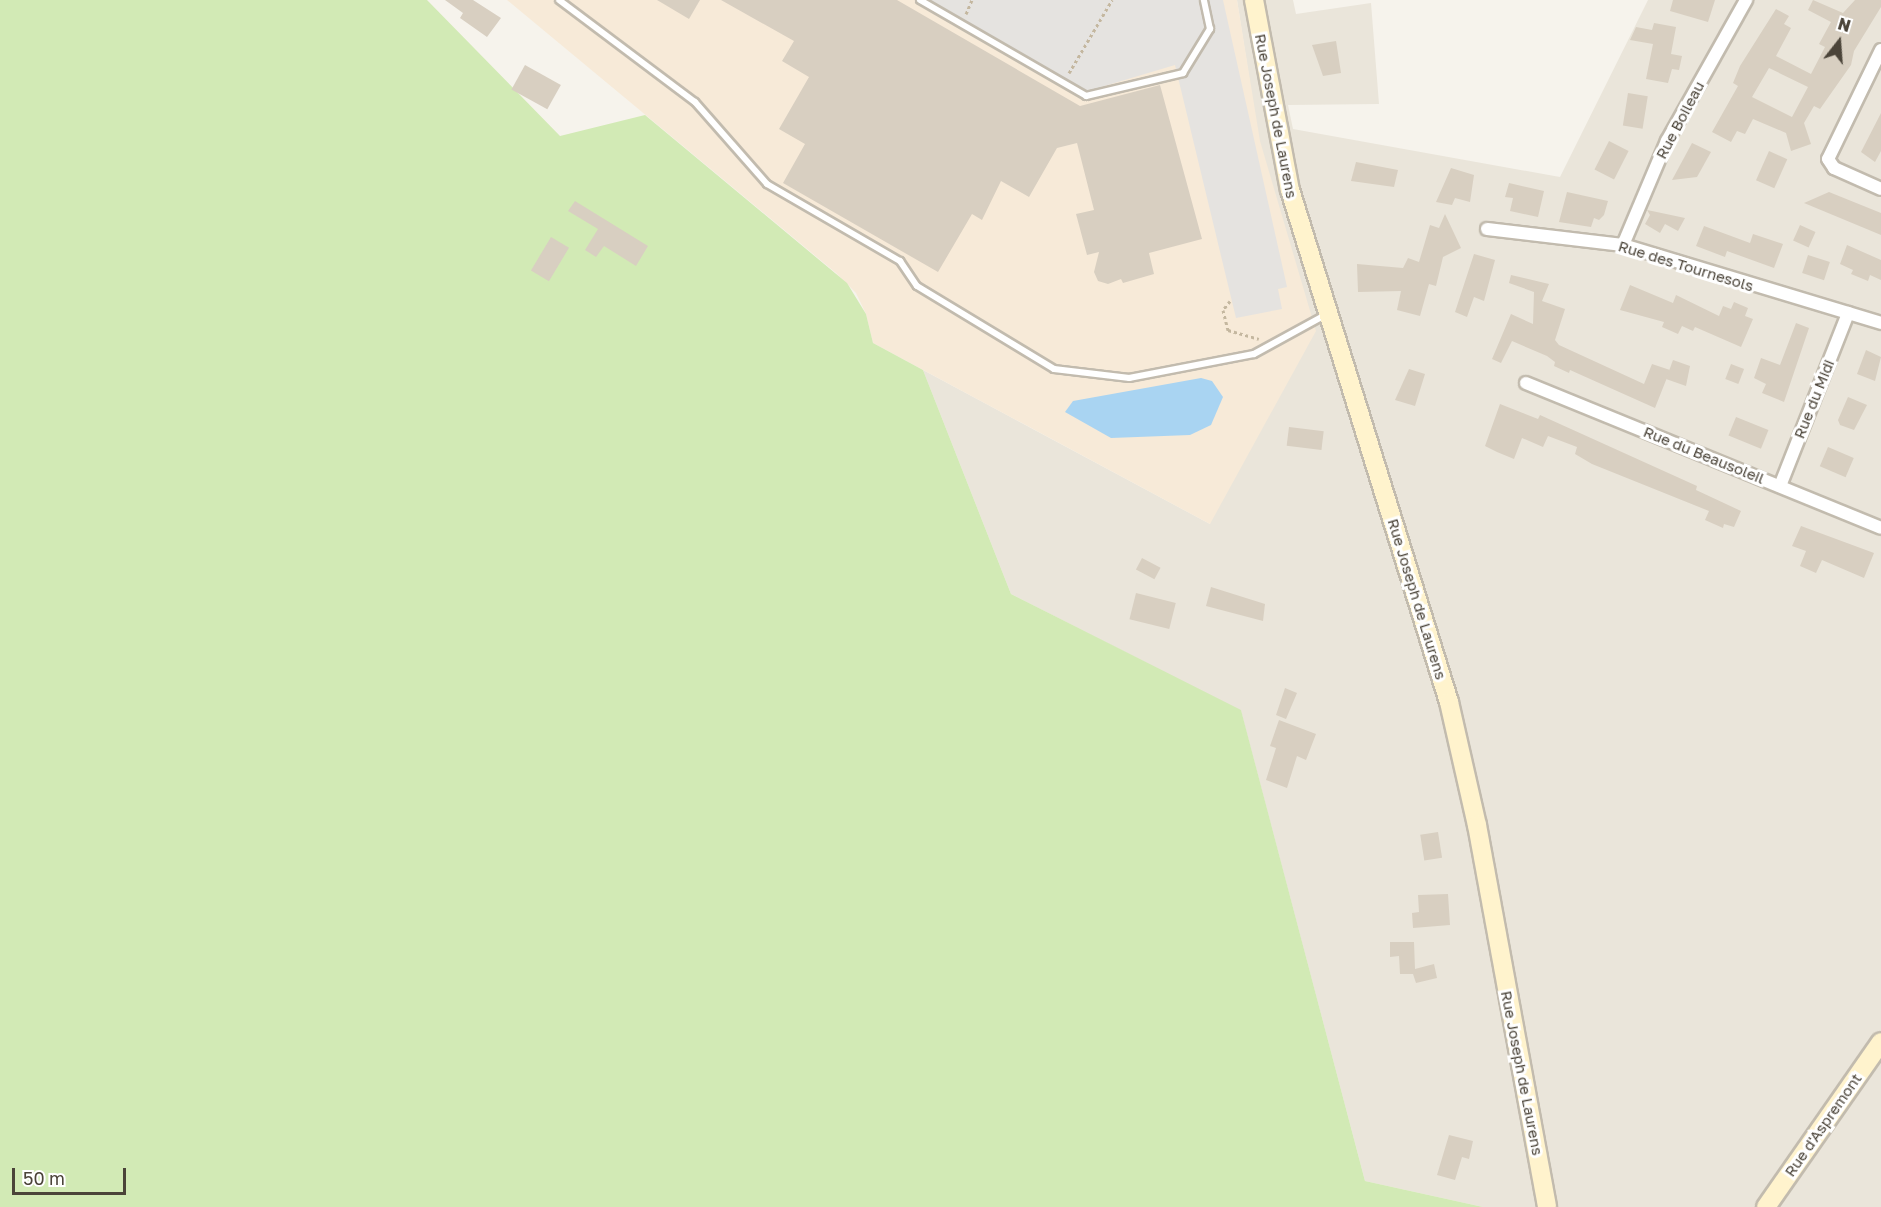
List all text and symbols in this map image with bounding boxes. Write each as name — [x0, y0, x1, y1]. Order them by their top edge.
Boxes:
north arrow — [1809, 12, 1869, 72]
text: N — [1836, 13, 1853, 36]
street label: Rue Joseph de Laurens — [1251, 32, 1301, 200]
street label: Rue Boileau — [1652, 78, 1708, 162]
street label: Rue des Tournesols — [1616, 237, 1756, 295]
street label: Rue du Midi — [1790, 357, 1838, 441]
street label: Rue du Beausoleil — [1641, 423, 1767, 487]
street label: Rue Joseph de Laurens — [1384, 516, 1450, 682]
street label: Rue Joseph de Laurens — [1497, 989, 1547, 1157]
street label: Rue d'Aspremont — [1781, 1070, 1865, 1180]
scale bar — [15, 1156, 129, 1194]
text: 50 m — [23, 1167, 65, 1189]

